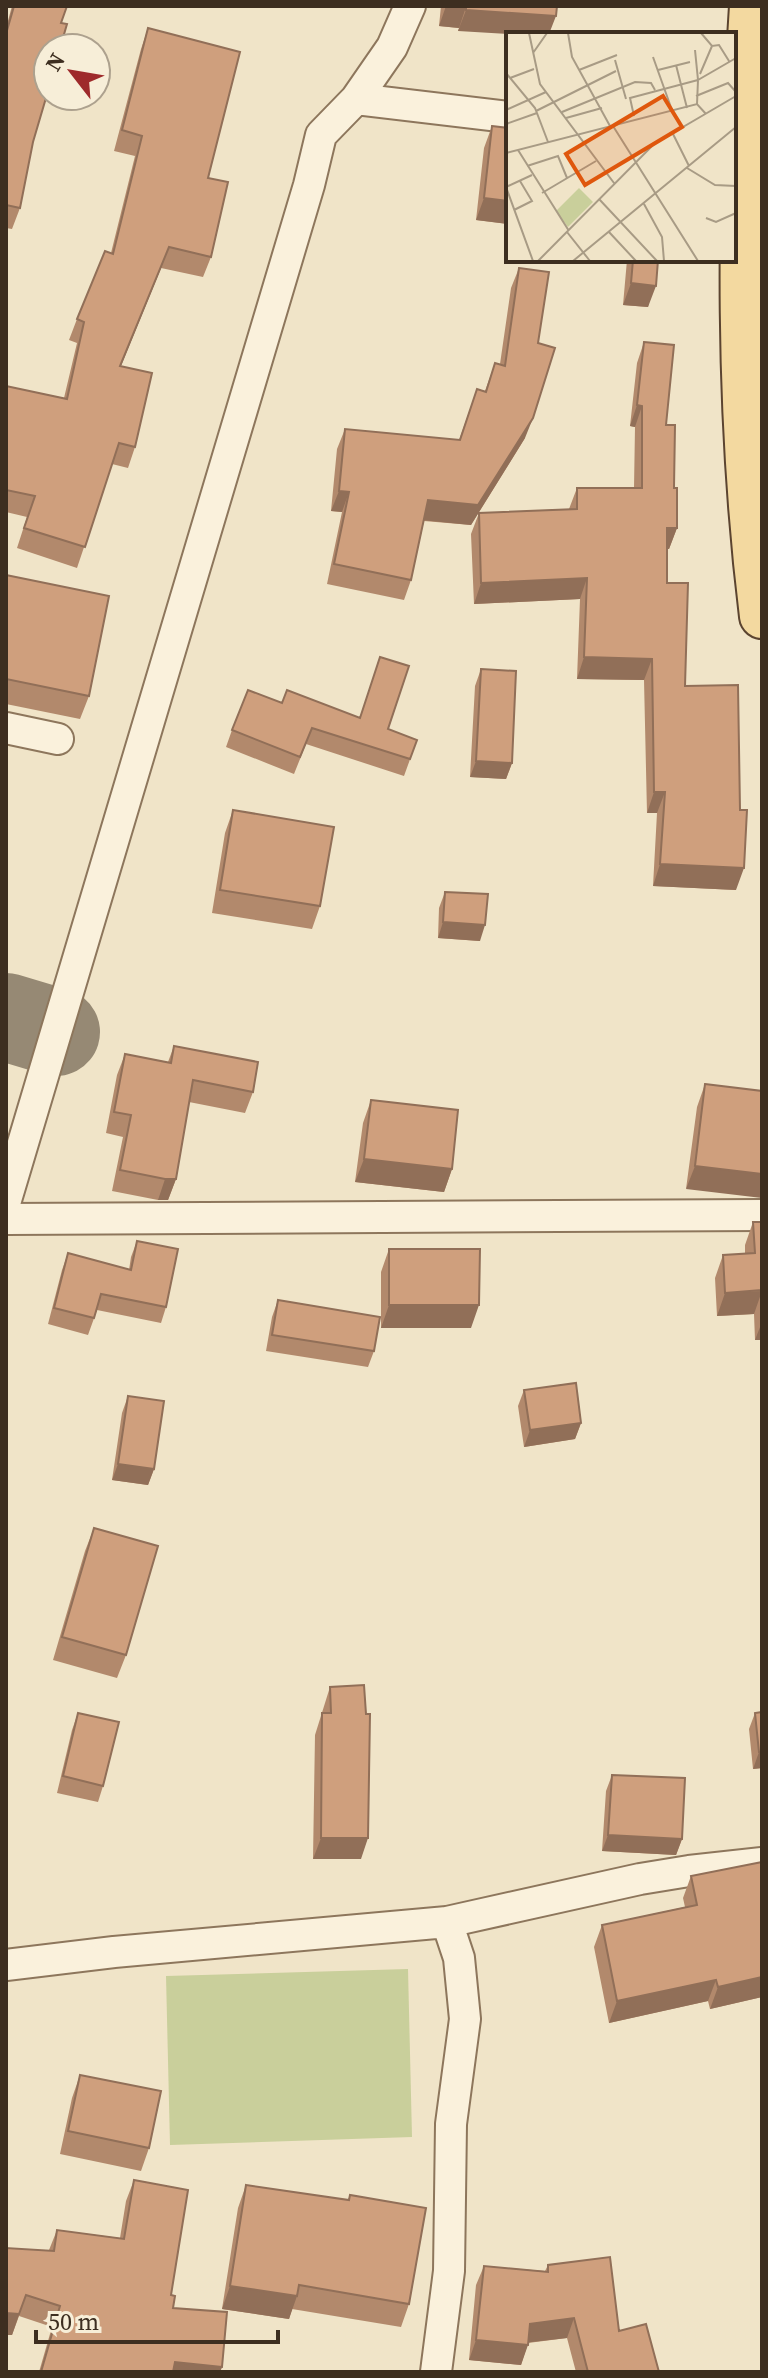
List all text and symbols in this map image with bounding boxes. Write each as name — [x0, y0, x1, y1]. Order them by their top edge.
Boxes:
north arrow — [32, 32, 112, 112]
inset map — [506, 32, 736, 262]
text: N — [38, 47, 72, 76]
scale bar — [36, 2294, 278, 2344]
text: 50 m — [48, 2305, 99, 2338]

